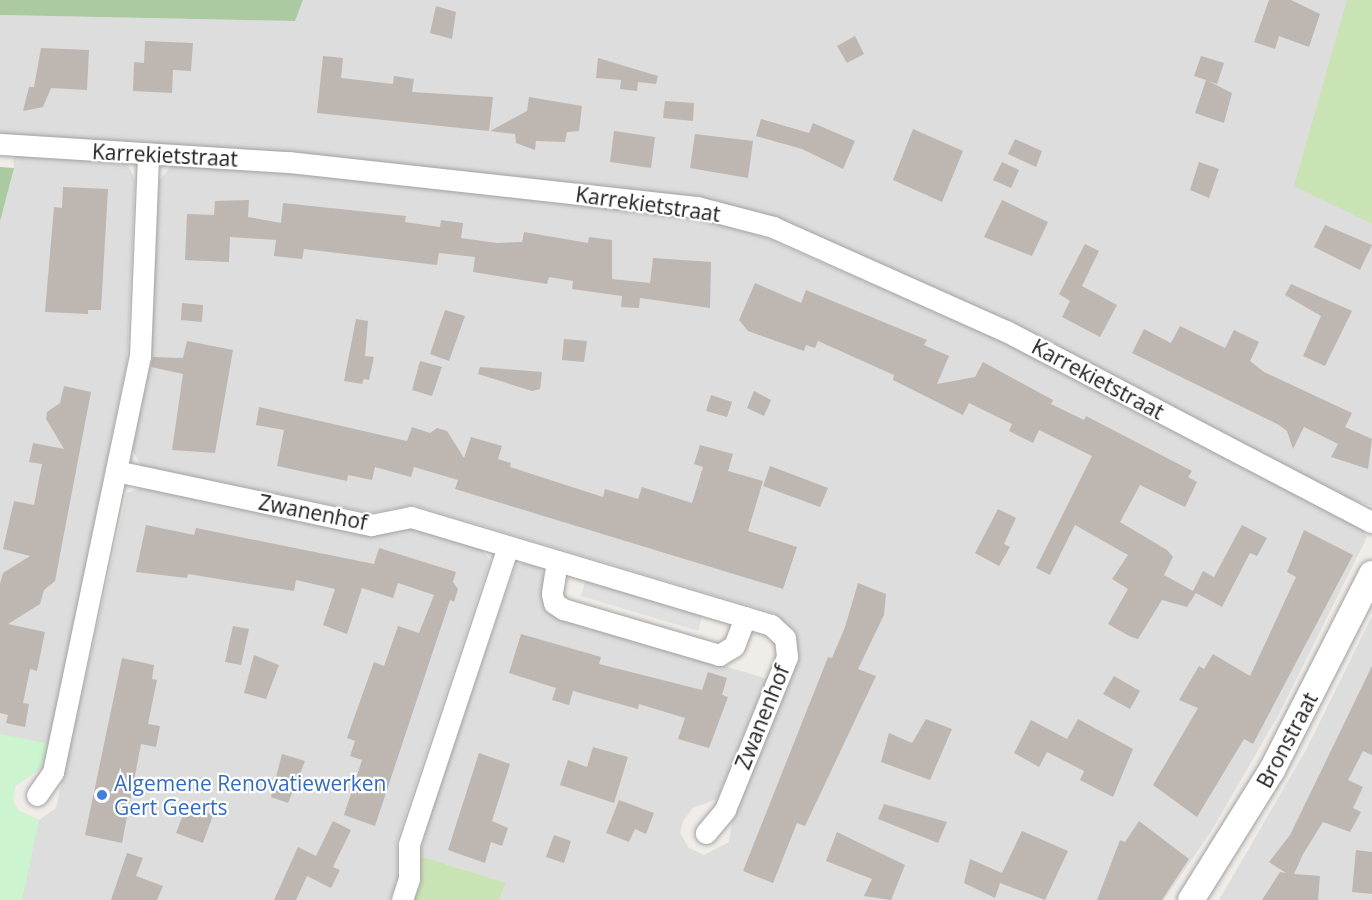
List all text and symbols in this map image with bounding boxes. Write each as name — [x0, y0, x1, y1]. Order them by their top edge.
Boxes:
street label: Karrekietstraat — [91, 139, 239, 171]
street label: Karrekietstraat — [574, 181, 722, 227]
street label: Karrekietstraat — [1028, 334, 1168, 424]
street label: Zwanenhof — [257, 489, 369, 535]
street label: Zwanenhof — [730, 661, 794, 773]
street label: Bronstraat — [1251, 688, 1323, 792]
place label: Algemene Renovatiewerken Gert Geerts — [114, 770, 386, 820]
marker: Algemene Renovatiewerken Gert Geerts — [95, 788, 109, 802]

